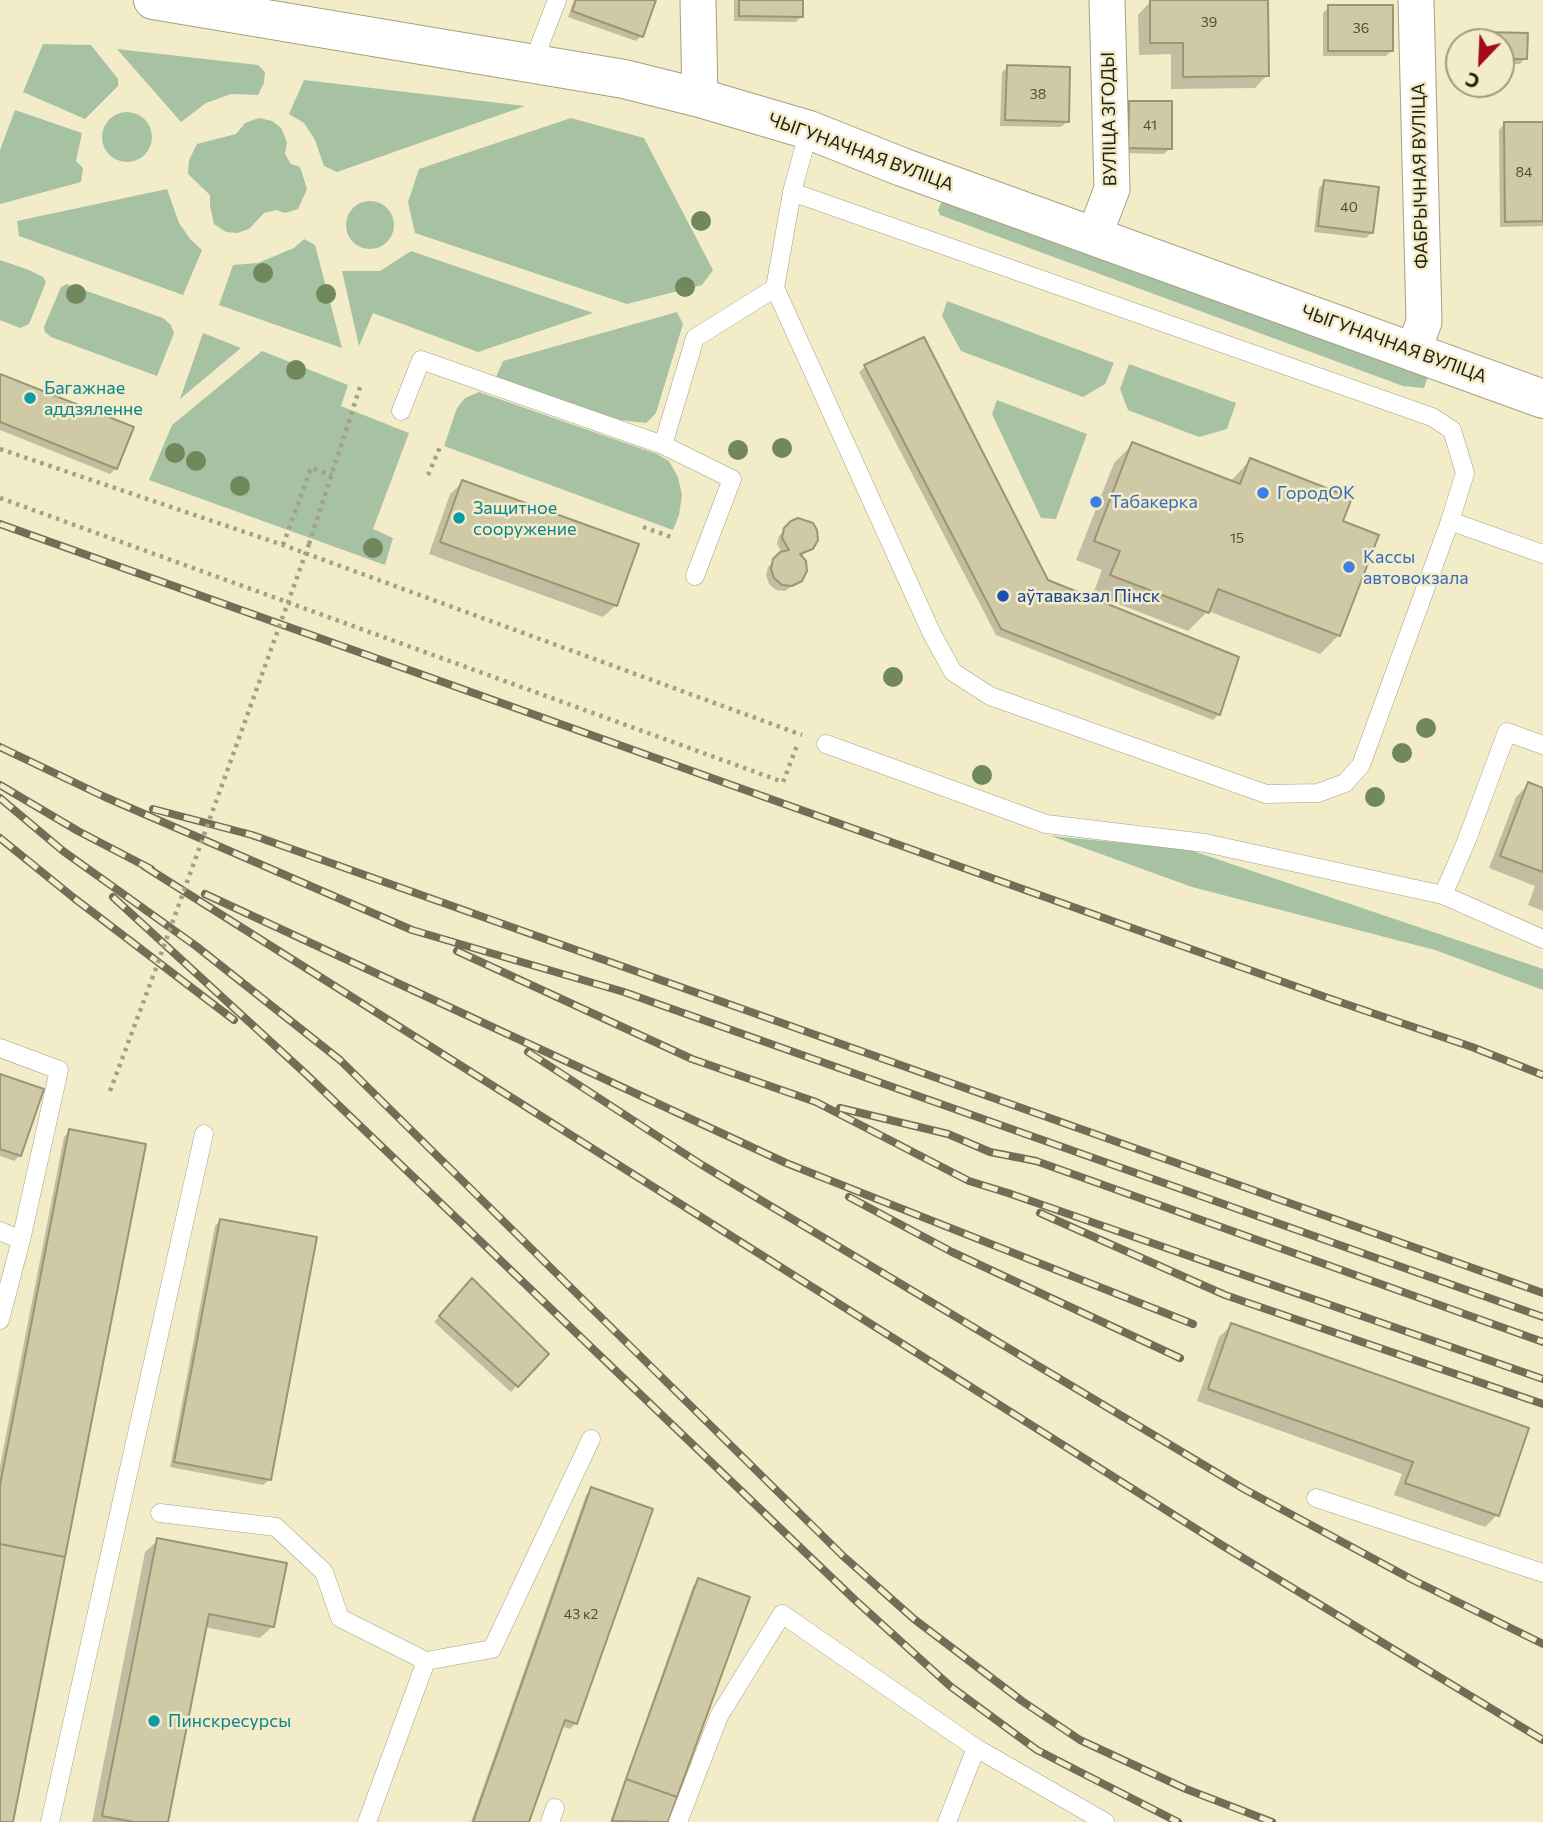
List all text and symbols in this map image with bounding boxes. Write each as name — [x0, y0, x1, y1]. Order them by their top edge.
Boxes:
house number: 39 — [1201, 14, 1217, 30]
house number: 36 — [1353, 20, 1369, 36]
north arrow — [1445, 28, 1515, 98]
street label: ВУЛІЦА ЗГОДЫ — [1097, 52, 1121, 186]
text: С — [1462, 68, 1483, 94]
street label: ФАБРЫЧНАЯ ВУЛІЦА — [1408, 83, 1432, 269]
house number: 38 — [1030, 86, 1046, 102]
street label: ЧЫГУНАЧНАЯ ВУЛІЦА — [765, 108, 957, 196]
house number: 41 — [1143, 117, 1157, 133]
house number: 84 — [1516, 164, 1532, 180]
house number: 40 — [1340, 199, 1358, 215]
street label: ЧЫГУНАЧНАЯ ВУЛІЦА — [1298, 300, 1490, 388]
place label: Багажнае аддзяленне — [44, 377, 143, 420]
marker: Багажнае аддзяленне — [22, 390, 38, 406]
place label: ГородОК — [1277, 482, 1355, 504]
marker: ГородОК — [1255, 485, 1271, 501]
place label: Табакерка — [1110, 491, 1198, 513]
marker: Табакерка — [1088, 494, 1104, 510]
place label: Защитное сооружение — [473, 497, 576, 540]
marker: Защитное сооружение — [451, 510, 467, 526]
house number: 15 — [1230, 530, 1244, 546]
place label: Кассы автовокзала — [1363, 546, 1469, 588]
marker: Кассы автовокзала — [1341, 559, 1357, 575]
place label: аўтавакзал Пінск — [1017, 585, 1160, 607]
marker: аўтавакзал Пінск — [995, 588, 1011, 604]
house number: 43 к2 — [564, 1606, 598, 1622]
place label: Пинскресурсы — [168, 1710, 291, 1732]
marker: Пинскресурсы — [146, 1713, 162, 1729]

